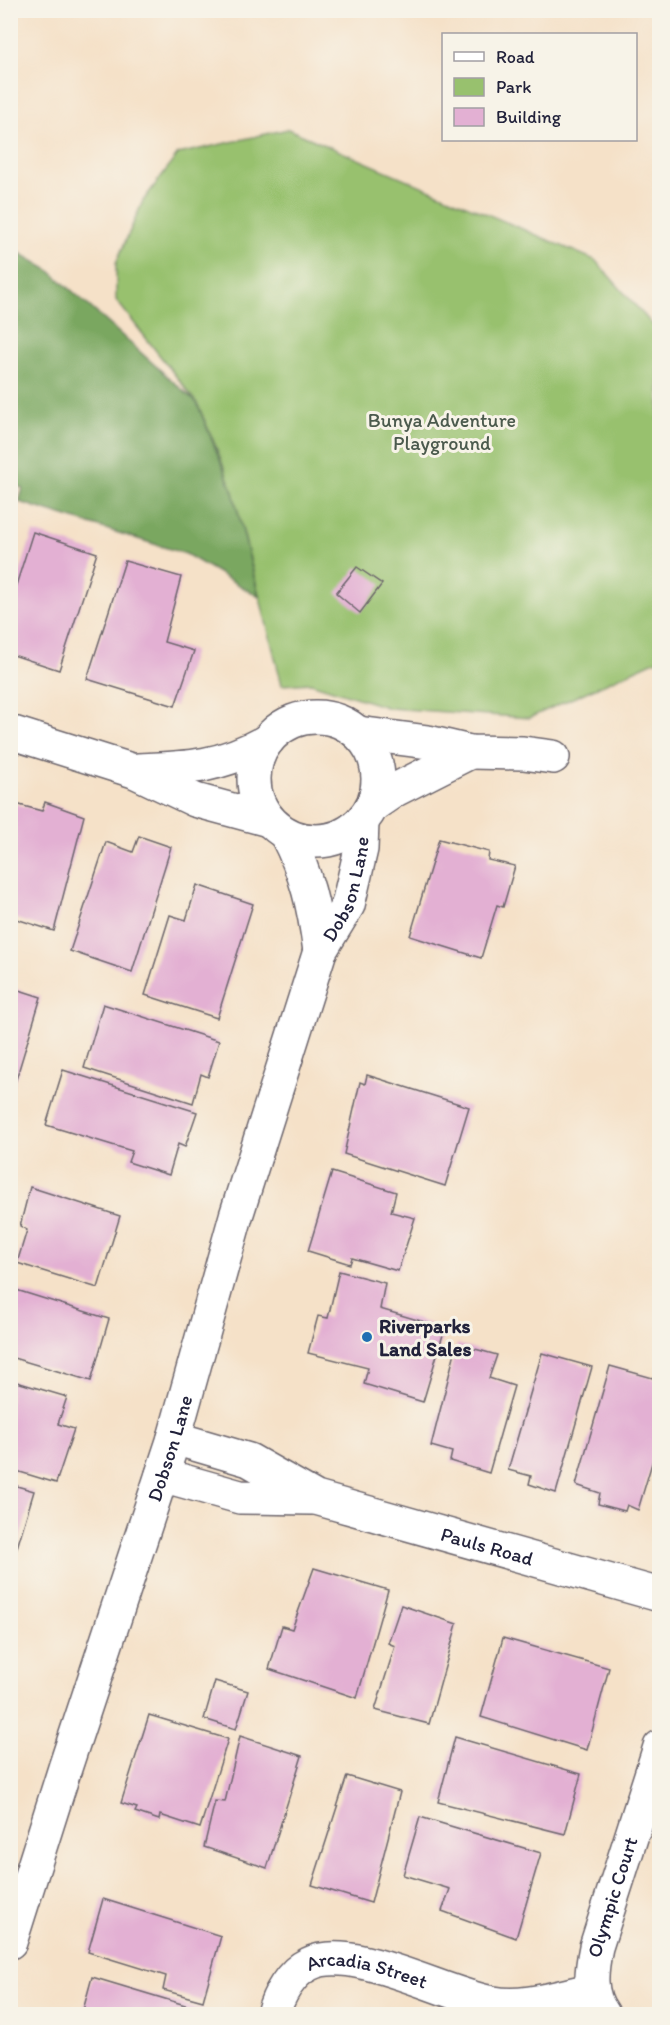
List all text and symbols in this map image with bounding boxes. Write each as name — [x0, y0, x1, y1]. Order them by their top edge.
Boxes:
legend — [442, 33, 637, 141]
text: Road — [496, 46, 535, 68]
text: Park — [496, 76, 531, 98]
text: Building — [496, 106, 562, 128]
park label: Bunya Adventure Playground — [368, 408, 516, 455]
street label: Dobson Lane — [317, 836, 373, 946]
place label: Riverparks Land Sales — [379, 1314, 471, 1361]
marker: Riverparks Land Sales — [360, 1330, 374, 1344]
street label: Dobson Lane — [142, 1392, 197, 1505]
street label: Pauls Road — [438, 1522, 536, 1571]
street label: Olympic Court — [582, 1834, 642, 1960]
street label: Arcadia Street — [302, 1947, 431, 1994]

